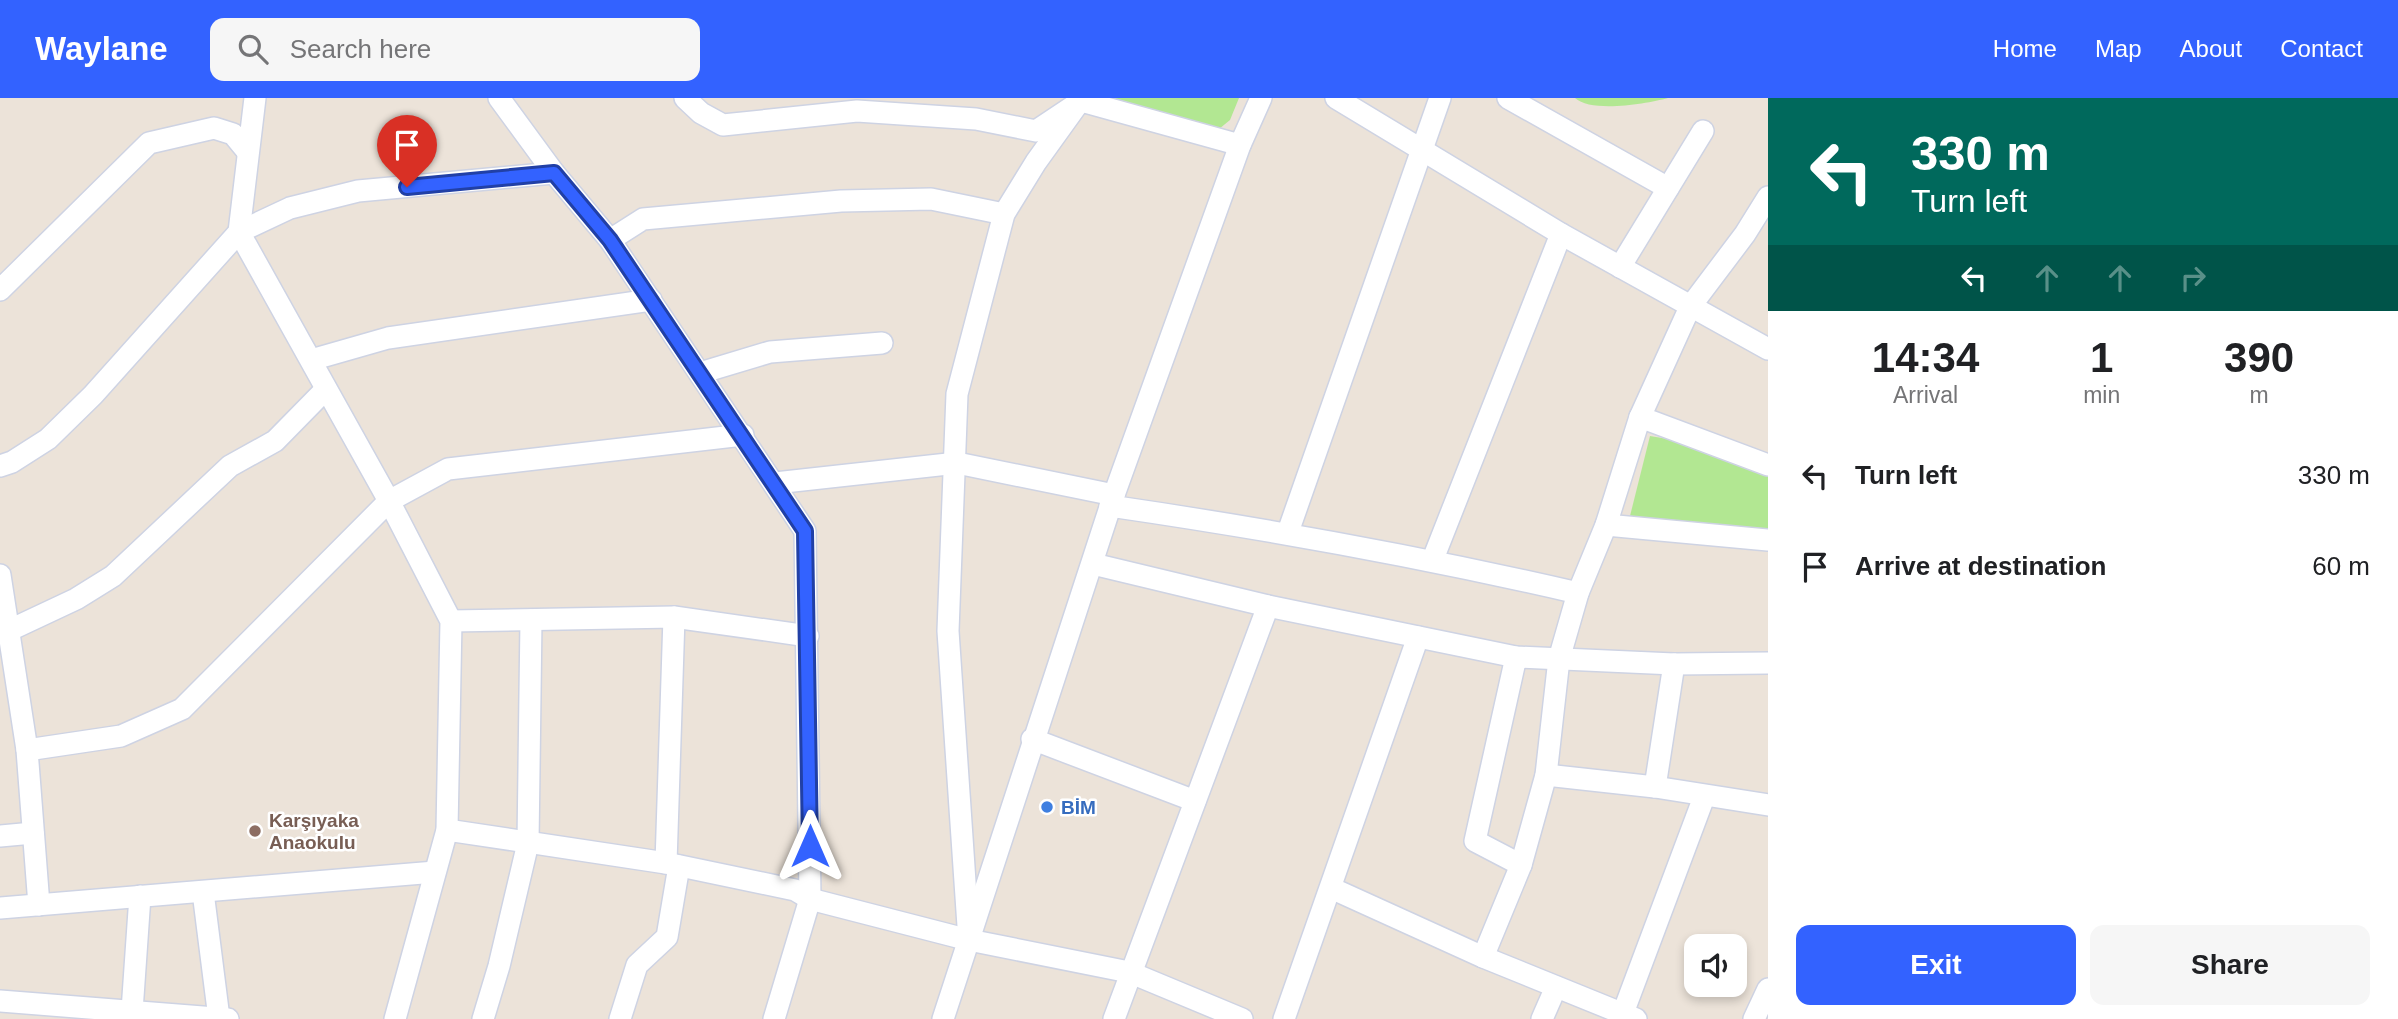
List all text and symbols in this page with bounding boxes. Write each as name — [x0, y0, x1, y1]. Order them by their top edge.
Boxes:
search box — [210, 18, 700, 81]
text: Waylane — [35, 30, 168, 67]
icon: search — [234, 30, 272, 68]
text: Search here — [290, 34, 431, 64]
text: Home — [1993, 35, 2057, 62]
text: Map — [2095, 35, 2142, 62]
text: About — [2180, 35, 2242, 62]
text: Contact — [2280, 35, 2363, 62]
pin — [377, 115, 437, 187]
icon: arrive — [388, 126, 426, 164]
icon: left — [1796, 126, 1887, 217]
text: 330 m — [1911, 126, 2050, 180]
text: Turn left — [1911, 183, 2027, 219]
icon: left — [1955, 259, 1993, 297]
icon: ahead — [2028, 259, 2066, 297]
icon: ahead — [2101, 259, 2139, 297]
icon: right — [2174, 259, 2212, 297]
text: 14:34 — [1872, 334, 1979, 381]
text: 1 — [2090, 334, 2113, 381]
text: 390 — [2224, 334, 2294, 381]
text: Arrival — [1893, 382, 1958, 408]
text: min — [2083, 382, 2120, 408]
text: m — [2250, 382, 2269, 408]
icon: left — [1796, 457, 1834, 495]
text: Turn left — [1855, 460, 1957, 490]
text: 330 m — [2298, 460, 2370, 490]
icon: arrive — [1796, 548, 1834, 586]
text: Arrive at destination — [1855, 551, 2106, 581]
text: 60 m — [2312, 551, 2370, 581]
place label: BİM — [1061, 797, 1096, 818]
marker: BİM — [1039, 799, 1055, 815]
position arrow — [773, 809, 847, 883]
place label: Karşıyaka Anaokulu — [269, 810, 359, 853]
marker: Karşıyaka Anaokulu — [247, 823, 263, 839]
button: Exit — [1796, 925, 2076, 1005]
button: Share — [2090, 925, 2370, 1005]
map controls — [1684, 934, 1747, 997]
button: sound — [1684, 934, 1747, 997]

